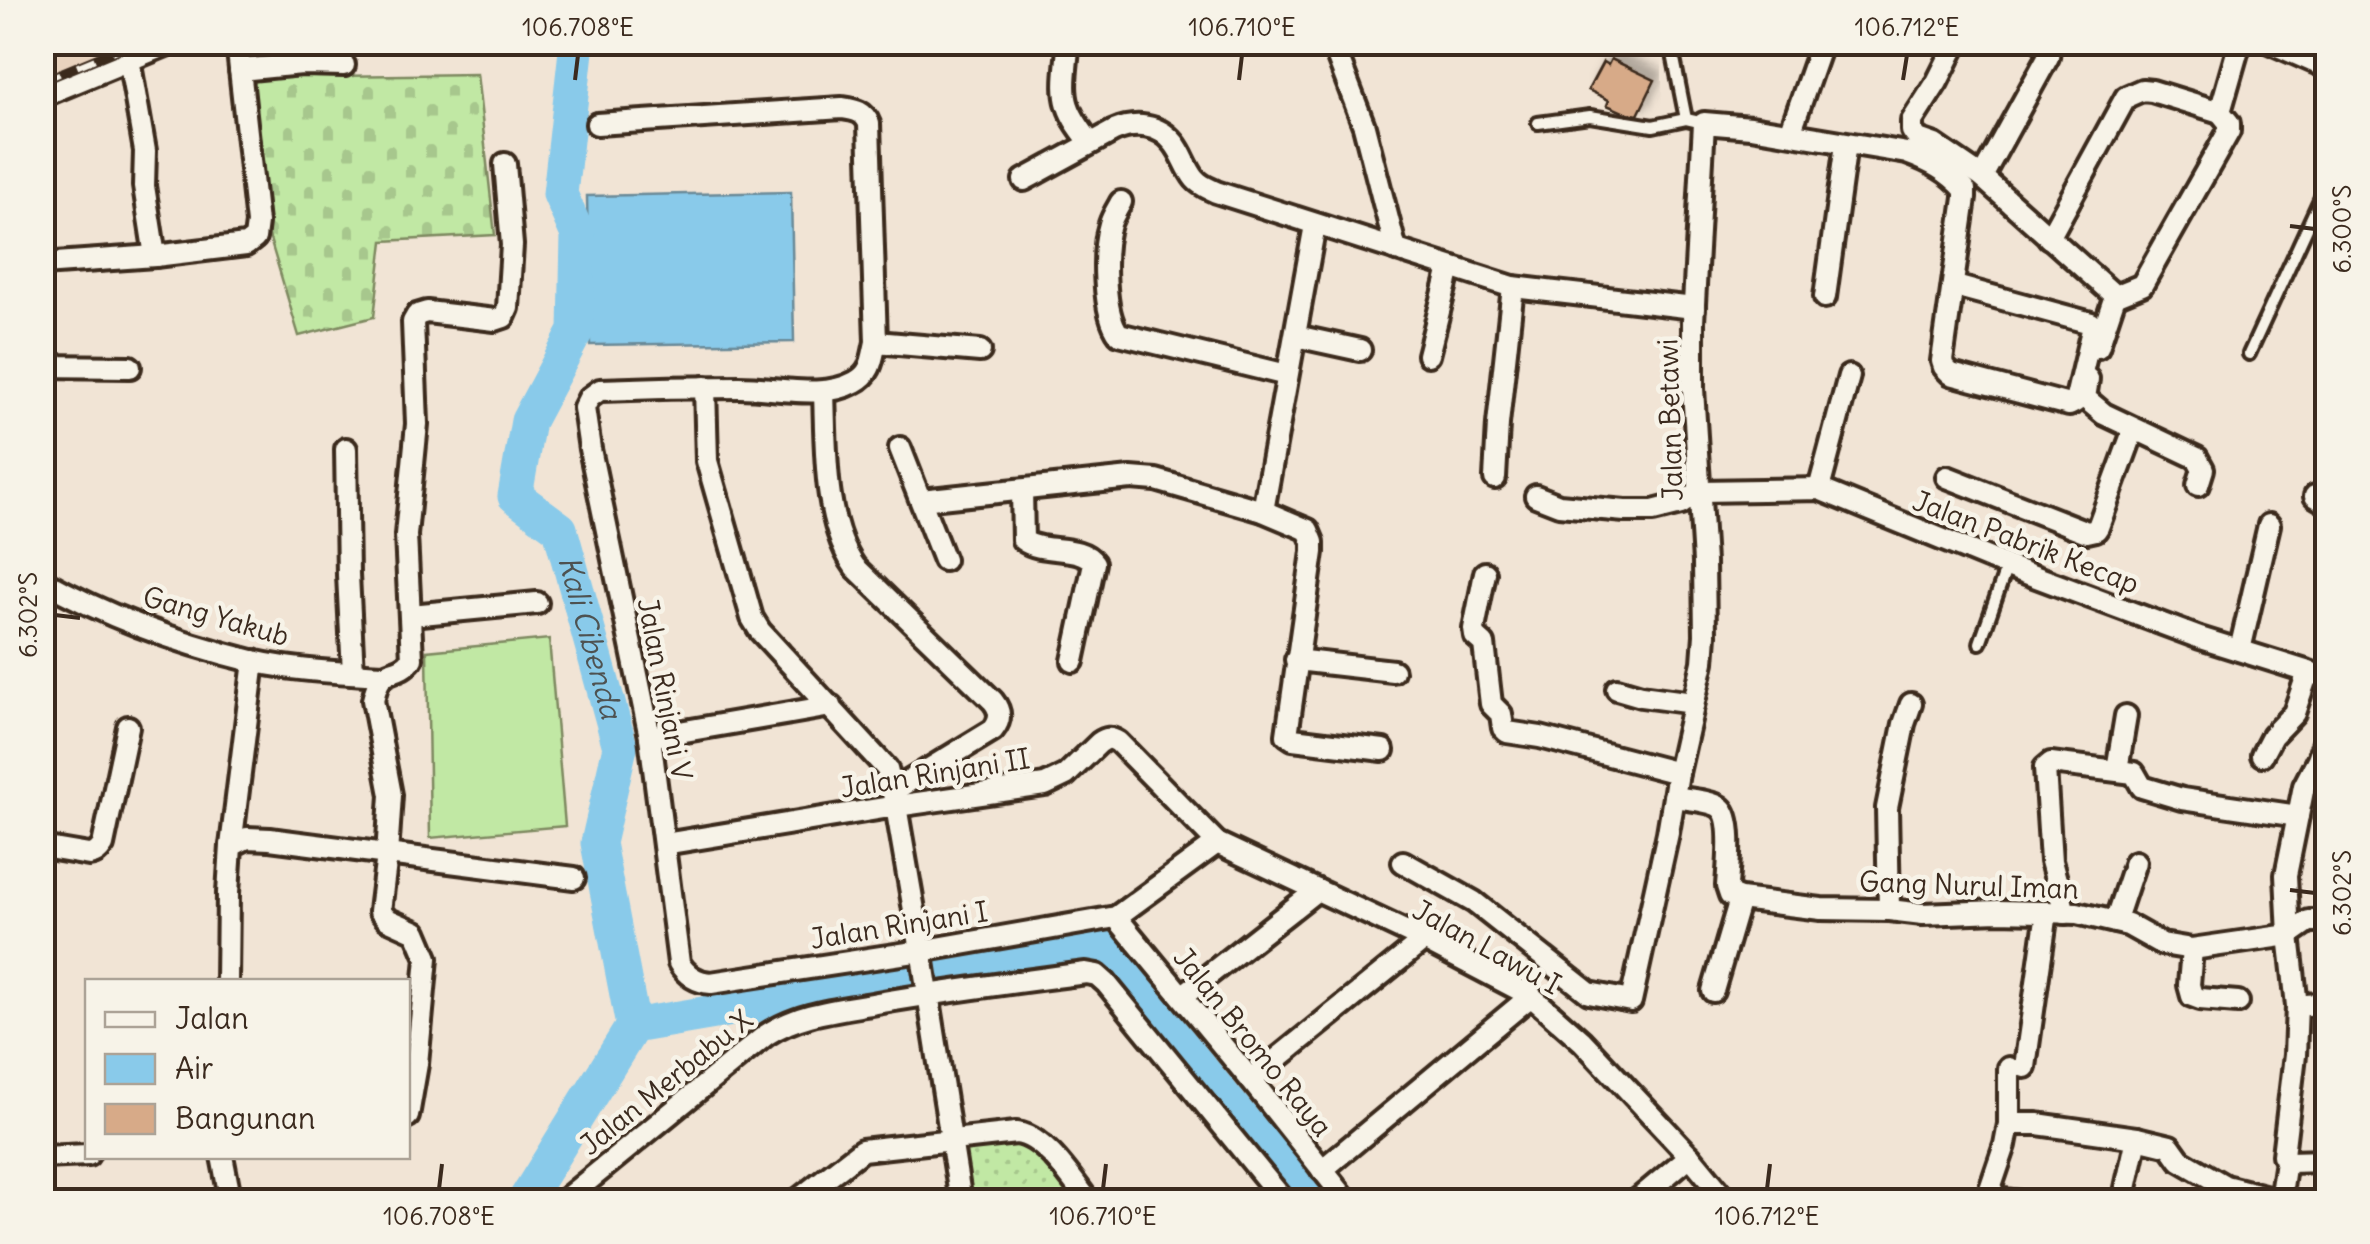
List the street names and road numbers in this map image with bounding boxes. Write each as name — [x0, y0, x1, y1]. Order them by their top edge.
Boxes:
street label: Jalan Betawi — [1649, 338, 1691, 502]
street label: Jalan Pabrik Kecap — [1908, 482, 2144, 602]
street label: Gang Yakub — [139, 578, 293, 654]
street label: Jalan Rinjani V — [630, 595, 700, 783]
street label: Jalan Rinjani II — [838, 740, 1032, 806]
street label: Gang Nurul Iman — [1859, 863, 2079, 907]
street label: Jalan Lawu I — [1407, 892, 1567, 1002]
street label: Jalan Rinjani I — [808, 893, 990, 957]
street label: Jalan Bromo Raya — [1166, 940, 1340, 1144]
street label: Jalan Merbabu X — [572, 1001, 760, 1163]

